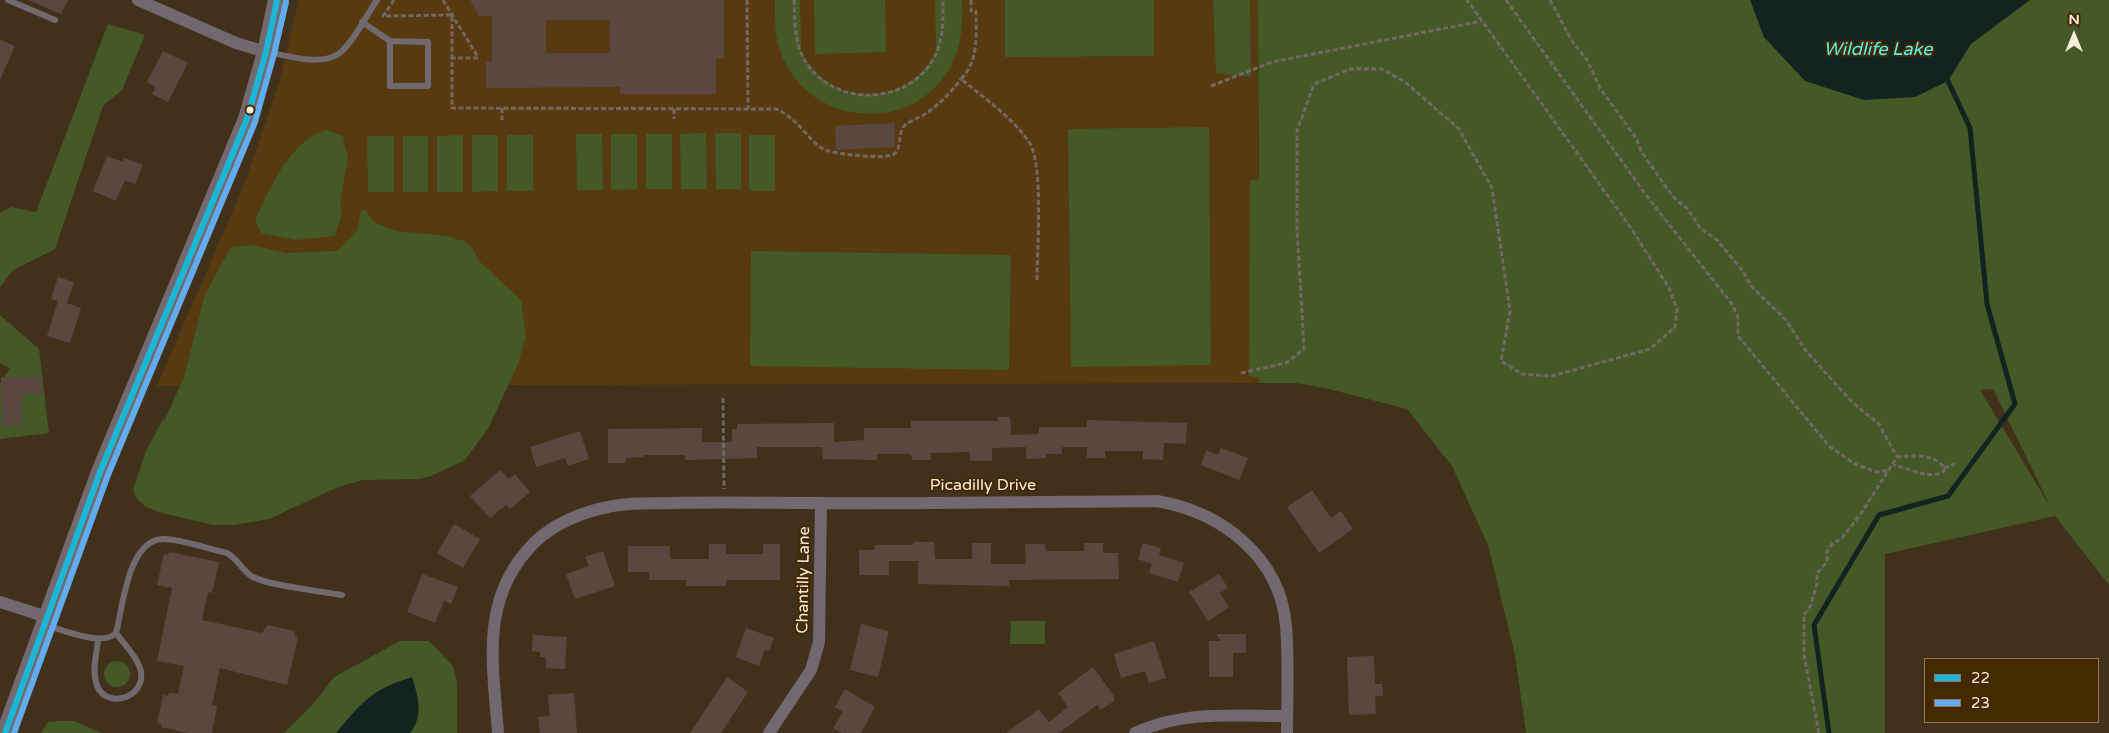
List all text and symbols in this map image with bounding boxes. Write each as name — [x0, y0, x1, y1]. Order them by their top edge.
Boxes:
north arrow — [2049, 10, 2099, 60]
text: N — [2068, 11, 2080, 28]
water label: Wildlife Lake — [1824, 39, 1932, 61]
unlabelled marker — [245, 105, 255, 115]
street label: Picadilly Drive — [930, 476, 1036, 496]
street label: Chantilly Lane — [793, 526, 815, 634]
legend — [1924, 658, 2099, 723]
text: 22 — [1971, 669, 1990, 687]
text: 23 — [1971, 694, 1990, 712]

